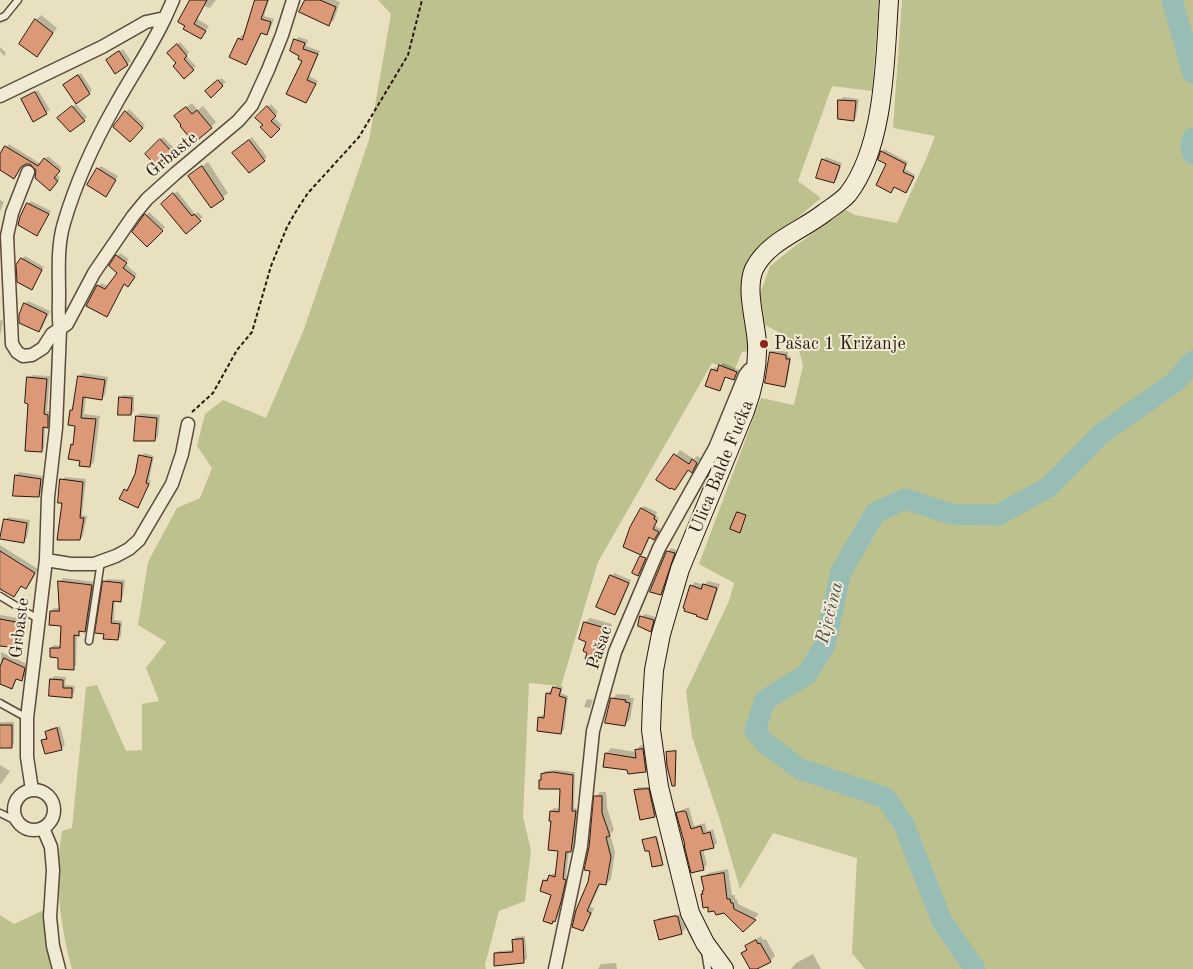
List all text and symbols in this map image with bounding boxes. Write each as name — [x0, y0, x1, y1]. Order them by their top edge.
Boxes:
street label: Grbaste — [142, 127, 202, 183]
place label: Pašac 1 Križanje — [774, 333, 906, 355]
marker: Pašac 1 Križanje — [758, 338, 770, 350]
street label: Ulica Balde Fućka — [685, 397, 759, 537]
water label: Rječina — [811, 580, 849, 646]
street label: Grbaste — [6, 596, 34, 660]
street label: Pašac — [582, 623, 618, 673]

